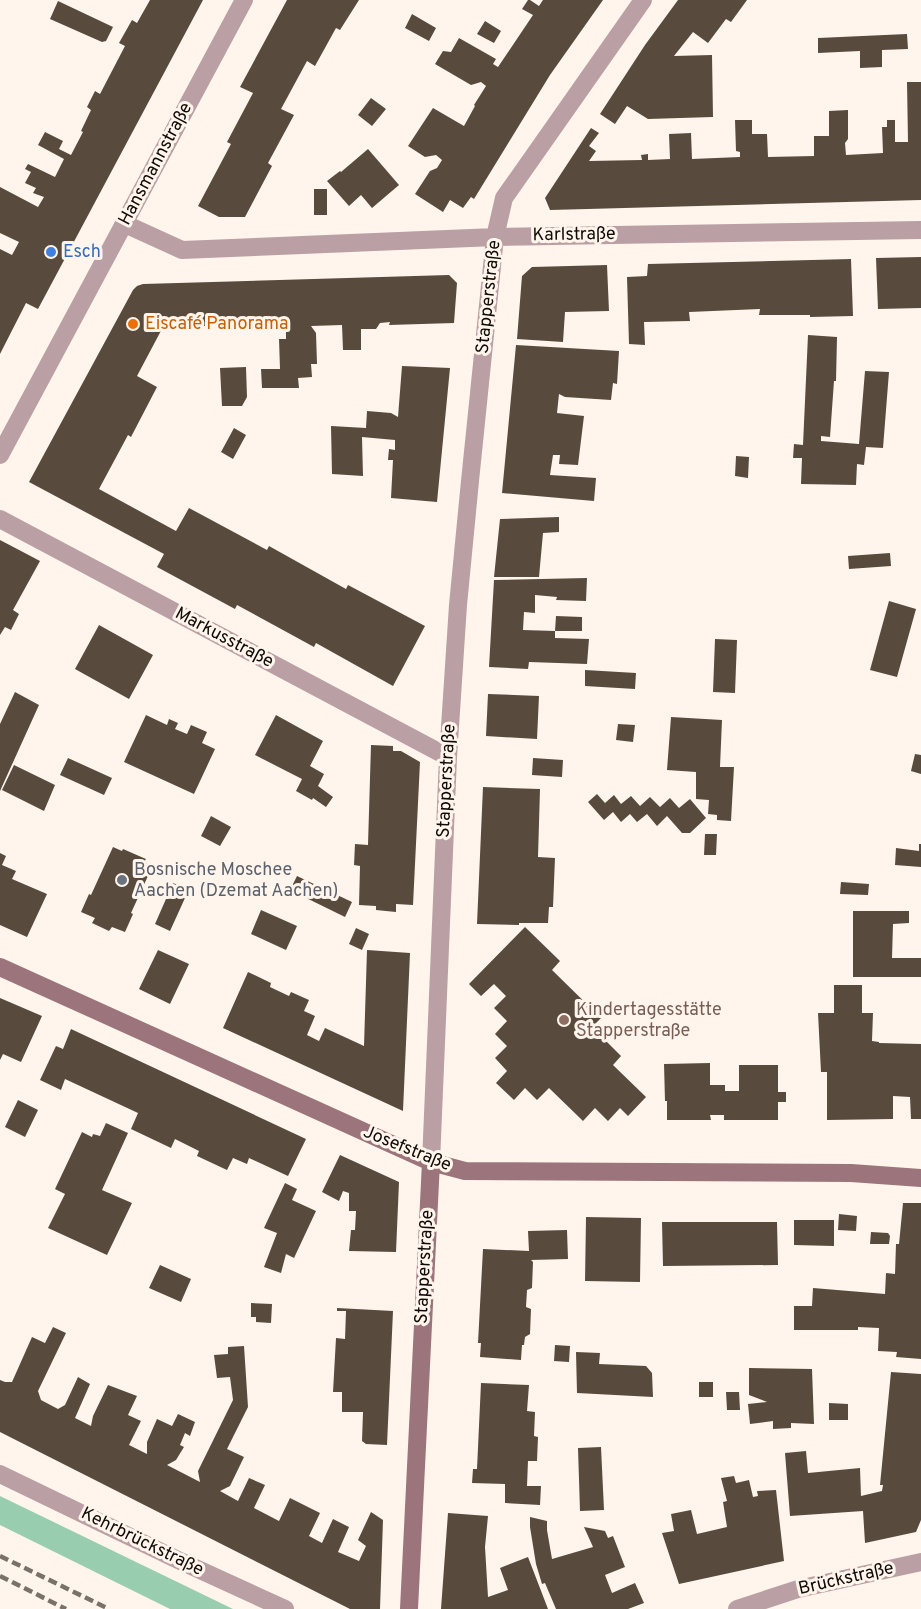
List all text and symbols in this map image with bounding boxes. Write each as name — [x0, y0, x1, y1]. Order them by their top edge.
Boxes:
street label: Hansmannstraße — [114, 99, 198, 229]
street label: Karlstraße — [532, 223, 616, 247]
street label: Stapperstraße — [472, 239, 506, 355]
place label: Esch — [63, 241, 101, 264]
marker: Esch — [44, 245, 58, 259]
place label: Eiscafé Panorama — [145, 313, 289, 336]
marker: Eiscafé Panorama — [126, 317, 140, 331]
street label: Markusstraße — [171, 602, 277, 674]
street label: Stapperstraße — [433, 723, 461, 839]
place label: Bosnische Moschee Aachen (Dzemat Aachen) — [134, 859, 338, 903]
marker: Bosnische Moschee Aachen (Dzemat Aachen) — [115, 873, 129, 887]
place label: Kindertagesstätte Stapperstraße — [576, 999, 722, 1043]
marker: Kindertagesstätte Stapperstraße — [557, 1013, 571, 1027]
street label: Josefstraße — [360, 1121, 454, 1177]
street label: Stapperstraße — [411, 1209, 439, 1325]
street label: Kehrbrückstraße — [77, 1502, 207, 1582]
street label: Brückstraße — [796, 1557, 896, 1601]

